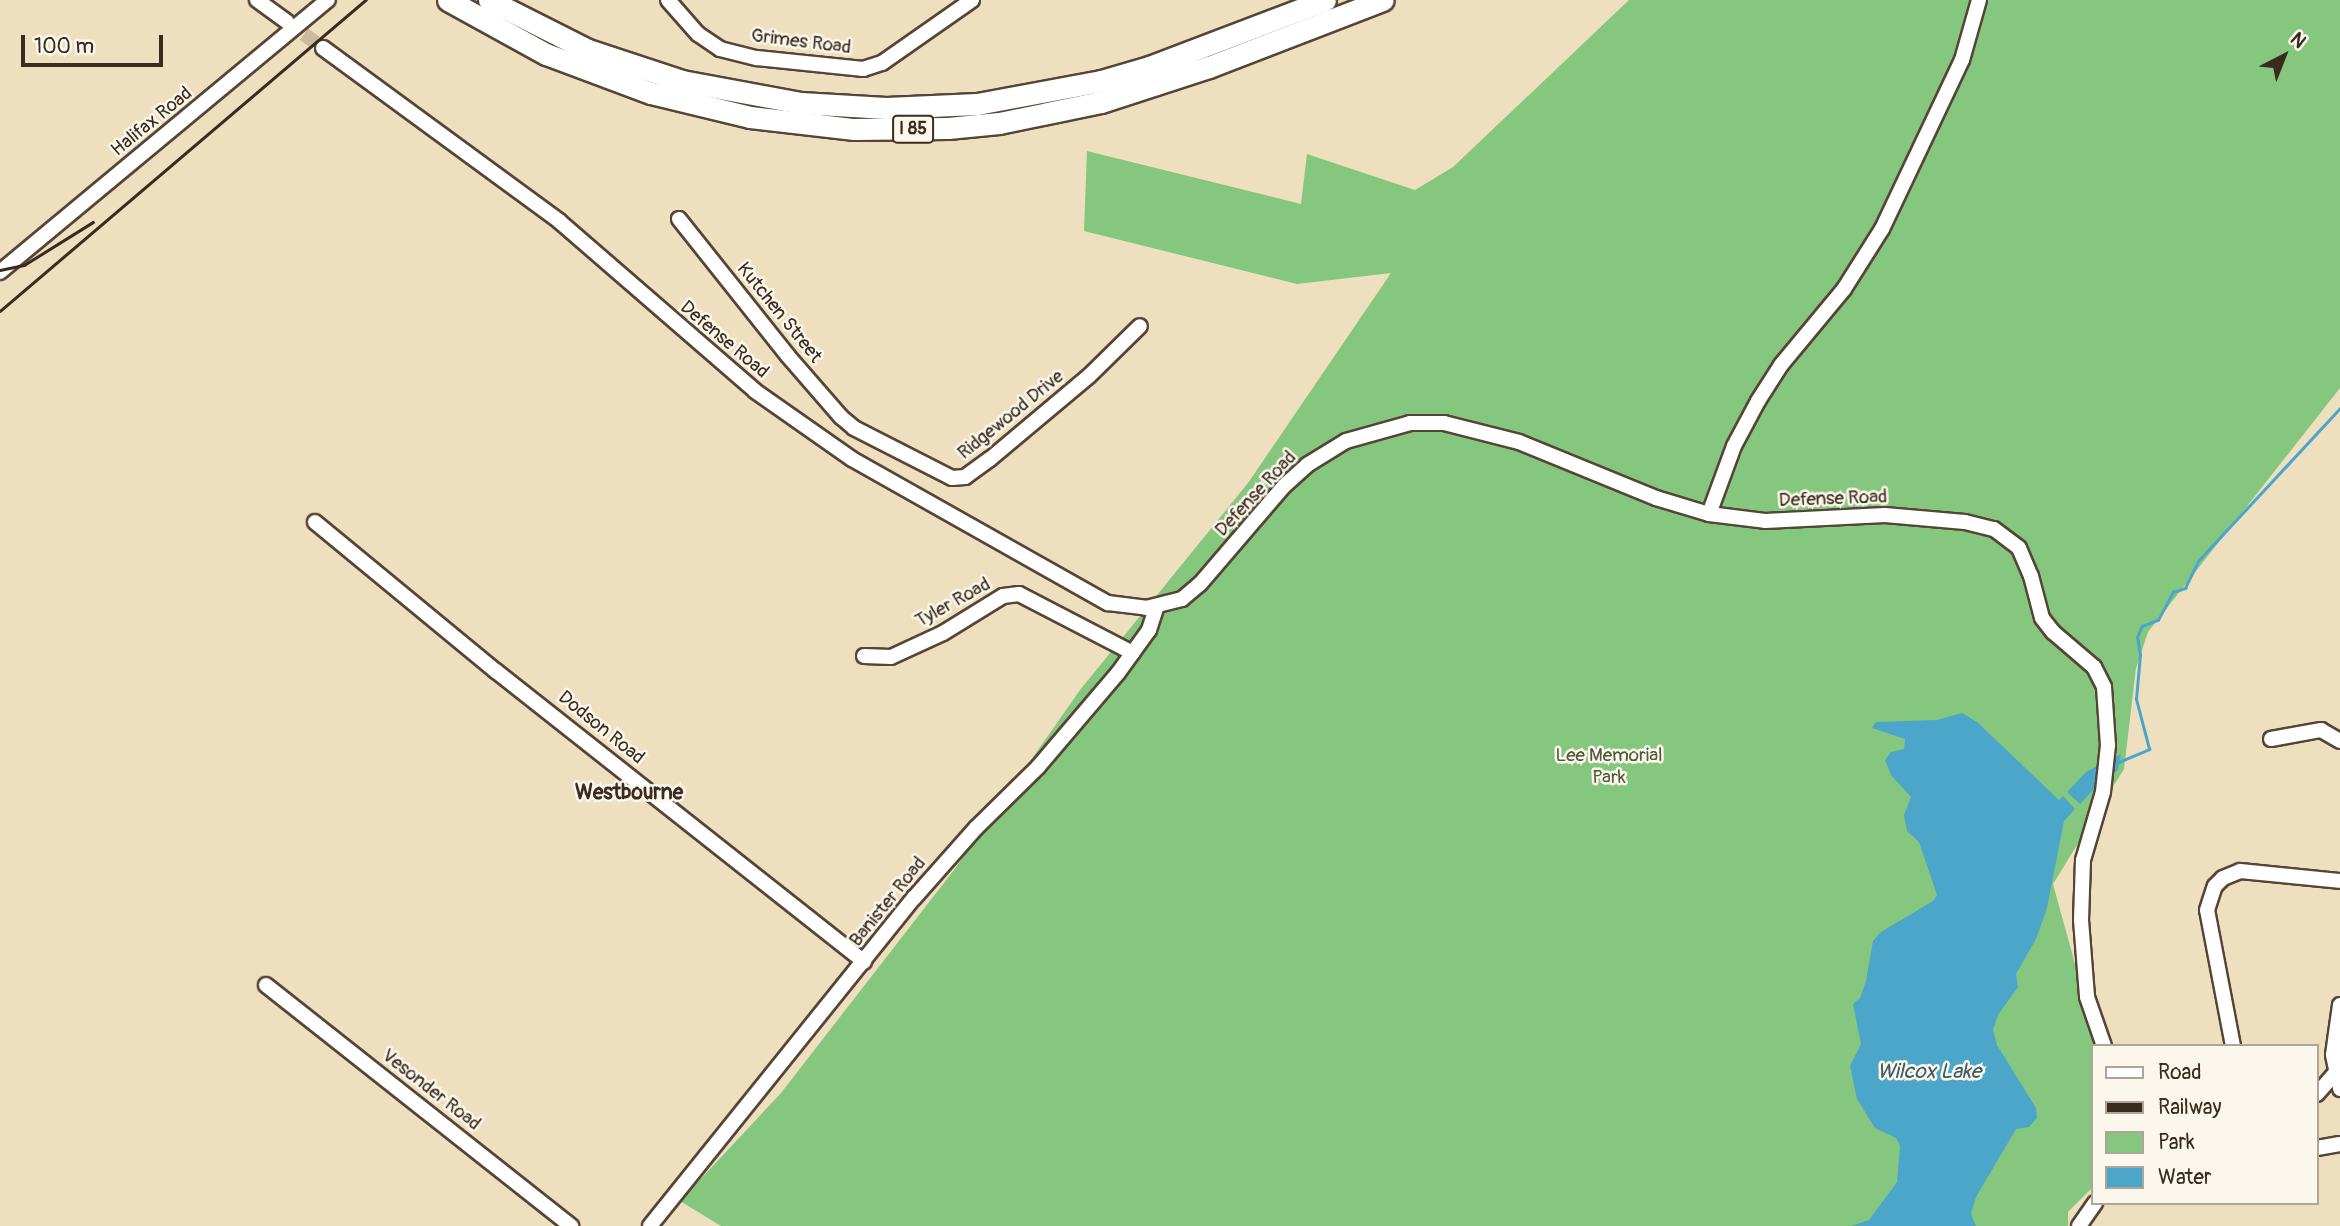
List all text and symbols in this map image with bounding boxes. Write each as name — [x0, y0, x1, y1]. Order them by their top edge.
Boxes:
scale bar — [24, 21, 166, 65]
north arrow — [2249, 21, 2319, 91]
street label: Grimes Road — [750, 25, 852, 59]
text: N — [2285, 27, 2311, 54]
text: 100 m — [34, 33, 94, 60]
street label: Halifax Road — [107, 82, 197, 162]
road number: I 85 — [892, 114, 934, 144]
street label: Kutchen Street — [732, 258, 826, 368]
street label: Defense Road — [675, 296, 773, 384]
street label: Ridgewood Drive — [953, 365, 1069, 465]
street label: Defense Road — [1211, 447, 1301, 541]
street label: Defense Road — [1778, 486, 1888, 512]
street label: Tyler Road — [912, 573, 994, 633]
street label: Dodson Road — [553, 686, 649, 770]
park label: Lee Memorial Park — [1555, 745, 1663, 789]
district label: Westbourne — [575, 780, 683, 806]
street label: Banister Road — [845, 852, 931, 952]
street label: Vesonder Road — [377, 1044, 485, 1136]
legend — [2092, 1044, 2319, 1205]
water label: Wilcox Lake — [1877, 1059, 1981, 1085]
text: Road — [2158, 1059, 2202, 1086]
text: Railway — [2158, 1094, 2222, 1121]
text: Park — [2158, 1129, 2195, 1156]
text: Water — [2158, 1164, 2211, 1191]

